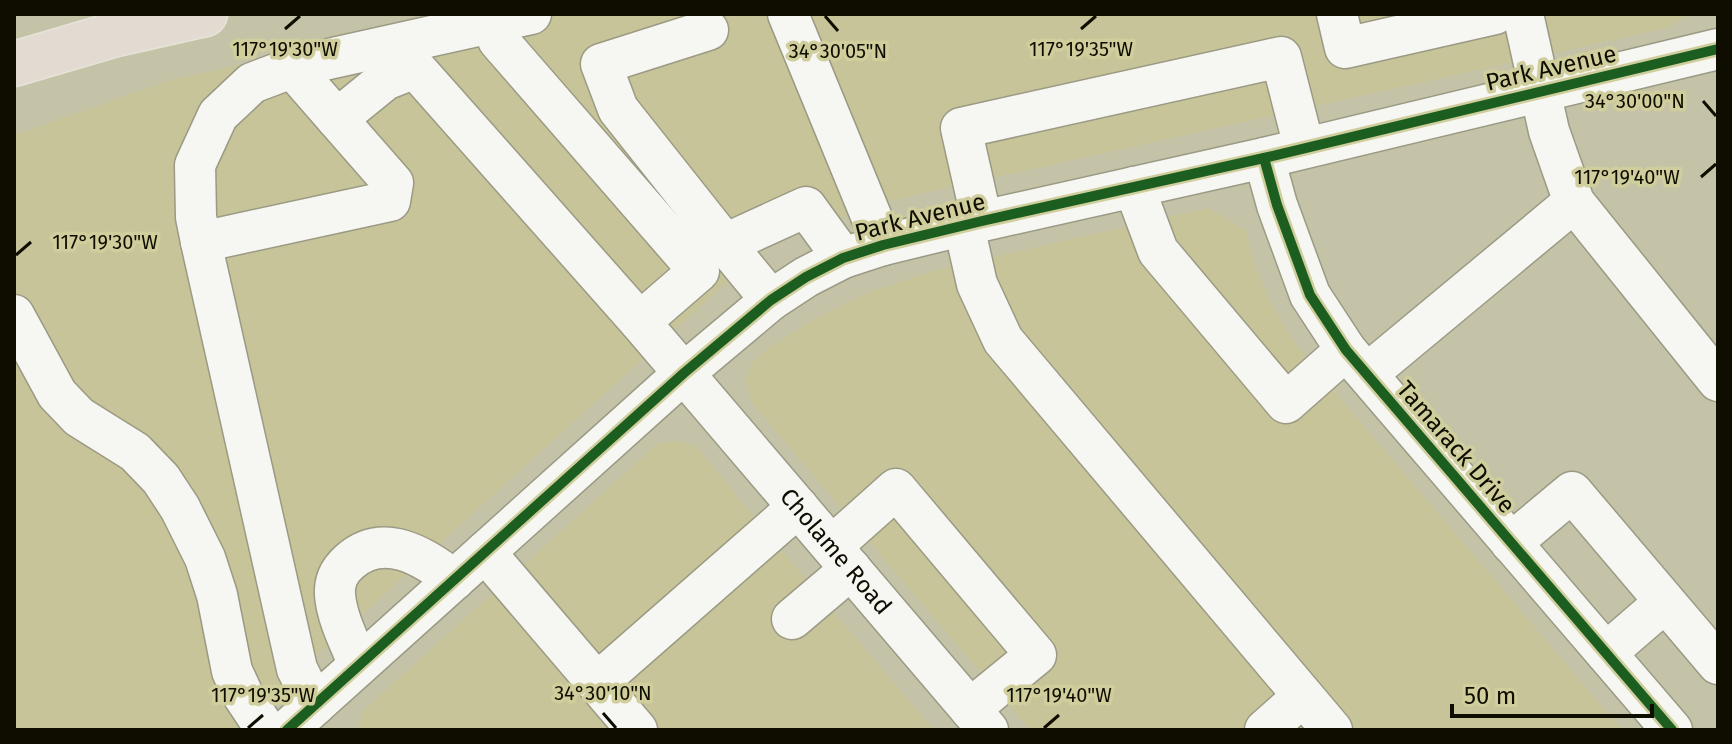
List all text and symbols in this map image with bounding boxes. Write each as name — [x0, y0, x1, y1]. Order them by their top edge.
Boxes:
text: 117°19'30"W — [232, 37, 338, 61]
text: 117°19'35"W — [1029, 37, 1133, 61]
text: 34°30'05"N — [789, 39, 887, 63]
street label: Park Avenue — [1483, 39, 1619, 97]
text: 34°30'00"N — [1585, 89, 1685, 113]
text: 117°19'40"W — [1574, 165, 1680, 189]
street label: Park Avenue — [852, 187, 988, 247]
text: 117°19'30"W — [52, 230, 158, 254]
street label: Tamarack Drive — [1391, 375, 1521, 519]
street label: Cholame Road — [774, 483, 897, 620]
scale bar — [1452, 668, 1652, 718]
text: 34°30'10"N — [554, 681, 652, 705]
text: 50 m — [1464, 682, 1516, 710]
text: 117°19'35"W — [211, 683, 315, 707]
text: 117°19'40"W — [1006, 683, 1112, 707]

